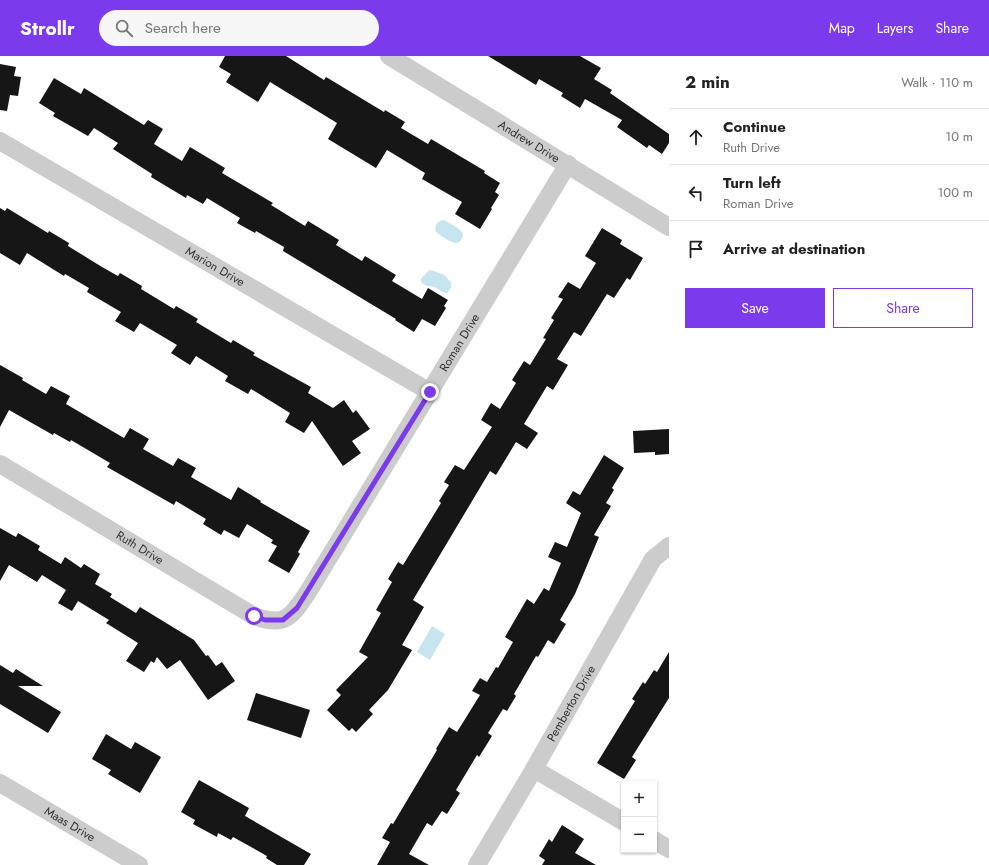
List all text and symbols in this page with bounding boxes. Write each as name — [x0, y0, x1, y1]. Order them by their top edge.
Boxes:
search box — [99, 10, 379, 46]
text: Strollr — [20, 15, 75, 42]
icon: search — [113, 17, 135, 39]
text: Search here — [145, 17, 221, 39]
text: Map — [829, 18, 855, 38]
text: Layers — [877, 18, 913, 38]
text: Share — [935, 18, 969, 38]
text: 2 min — [685, 70, 730, 94]
text: Walk · 110 m — [901, 73, 973, 92]
street label: Andrew Drive — [495, 116, 563, 167]
text: Continue — [723, 116, 786, 138]
icon: ahead — [685, 126, 707, 148]
text: 10 m — [945, 127, 973, 146]
text: Ruth Drive — [723, 138, 780, 157]
text: Turn left — [723, 172, 781, 194]
icon: left — [685, 182, 707, 204]
text: 100 m — [938, 183, 973, 202]
text: Roman Drive — [723, 194, 793, 213]
icon: arrive — [685, 238, 707, 260]
text: Arrive at destination — [723, 238, 865, 260]
street label: Marion Drive — [182, 242, 248, 291]
button: Save — [685, 288, 825, 328]
button: Share — [833, 288, 973, 328]
street label: Roman Drive — [435, 310, 484, 375]
route end — [421, 383, 439, 401]
street label: Ruth Drive — [113, 526, 167, 569]
route start — [245, 607, 263, 625]
street label: Pemberton Drive — [542, 662, 600, 745]
map controls — [621, 781, 657, 853]
button: + — [621, 781, 657, 817]
street label: Maas Drive — [41, 802, 99, 846]
button: − — [621, 817, 657, 853]

